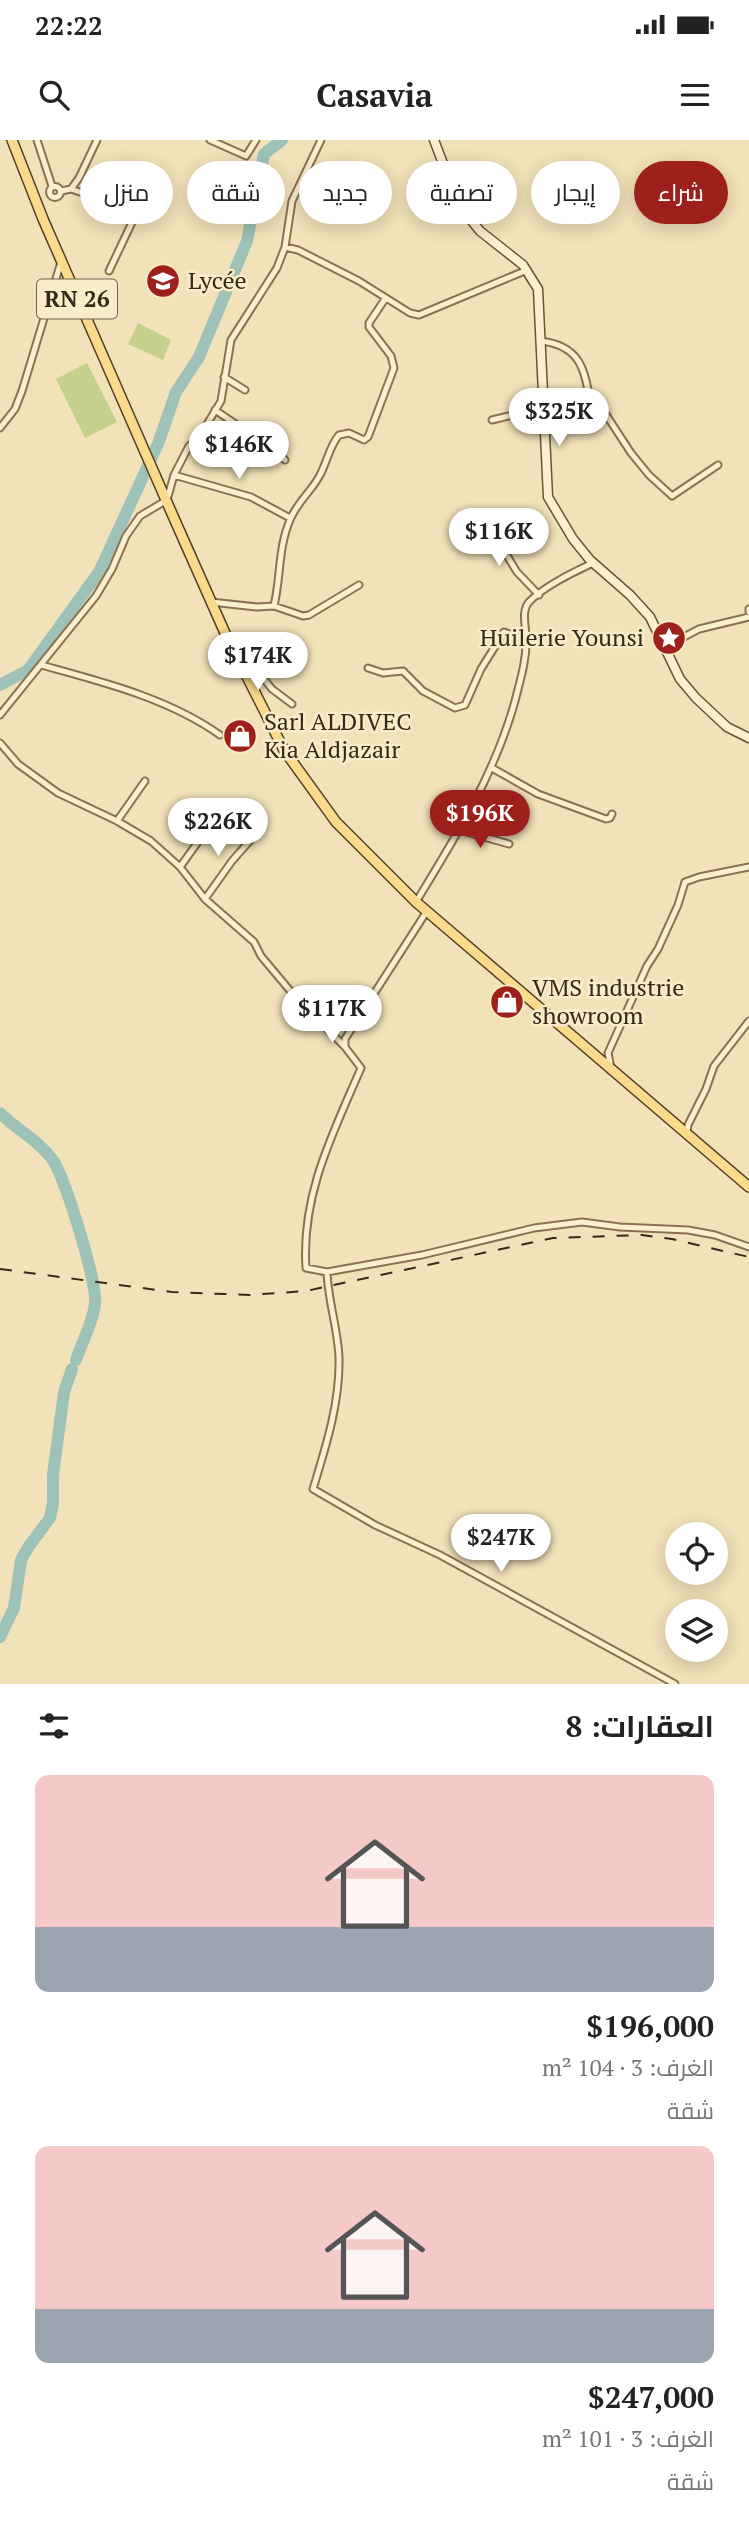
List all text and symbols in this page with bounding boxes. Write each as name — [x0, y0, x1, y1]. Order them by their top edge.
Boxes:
text: 22:22 — [35, 8, 103, 42]
text: Casavia — [316, 74, 433, 116]
icon: search — [35, 76, 73, 114]
icon: menu — [676, 76, 714, 114]
chip: منزل — [80, 161, 173, 224]
chip: شقة — [187, 161, 285, 224]
chip: جديد — [299, 161, 392, 224]
chip: تصفية — [406, 161, 517, 224]
chip: إيجار — [531, 161, 620, 224]
chip: شراء — [634, 161, 728, 224]
school or university icon: Lycée — [144, 262, 182, 300]
place label: Lycée — [188, 264, 247, 296]
road number: RN 26 — [37, 280, 117, 318]
pin: $325K — [510, 388, 608, 448]
text: $325K — [525, 395, 593, 426]
pin: $146K — [190, 422, 288, 481]
text: $146K — [205, 428, 273, 459]
pin: $116K — [450, 508, 548, 568]
text: $116K — [465, 515, 533, 546]
place icon: Huilerie Younsi — [650, 619, 688, 657]
place label: Huilerie Younsi — [480, 621, 644, 653]
pin: $174K — [209, 632, 307, 692]
text: $174K — [224, 639, 292, 670]
place label: Sarl ALDIVEC Kia Aldjazair — [264, 705, 412, 765]
shop icon: Sarl ALDIVEC Kia Aldjazair — [221, 717, 259, 755]
pin: $196K — [431, 790, 529, 850]
text: $196K — [446, 797, 514, 828]
pin: $226K — [169, 798, 267, 858]
text: $226K — [184, 805, 252, 836]
place label: VMS industrie showroom — [532, 971, 684, 1031]
shop icon: VMS industrie showroom — [488, 983, 526, 1021]
pin: $117K — [283, 986, 381, 1045]
text: $117K — [298, 992, 366, 1023]
pin: $247K — [452, 1514, 550, 1574]
text: $247K — [467, 1521, 535, 1552]
map controls — [665, 1522, 728, 1662]
button: locate — [665, 1522, 728, 1585]
button: layers — [665, 1599, 728, 1662]
text: العقارات: 8 — [565, 1706, 714, 1746]
icon: filters — [35, 1707, 73, 1745]
icon: home — [312, 1821, 438, 1947]
text: $196,000 — [586, 2006, 714, 2046]
text: الغرف: 3 · 104 m² — [542, 2052, 714, 2083]
text: شقة — [667, 2095, 714, 2126]
icon: home — [312, 2192, 438, 2318]
text: $247,000 — [588, 2377, 714, 2417]
text: الغرف: 3 · 101 m² — [542, 2423, 714, 2454]
text: شقة — [667, 2466, 714, 2497]

